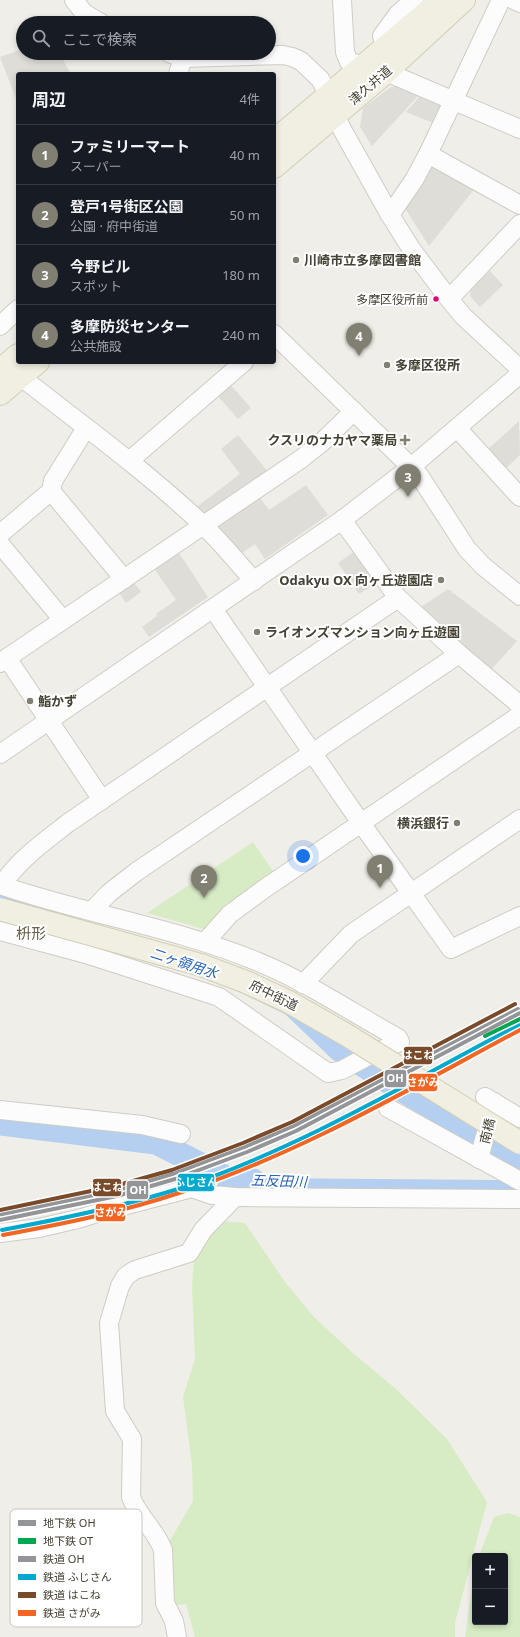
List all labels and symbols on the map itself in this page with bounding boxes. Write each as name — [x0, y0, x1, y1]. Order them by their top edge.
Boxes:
street label: 津久井道 — [344, 61, 396, 109]
place label: 川崎市立多摩図書館 — [304, 251, 421, 269]
marker: 川崎市立多摩図書館 — [291, 255, 301, 265]
place label: 多摩区役所前 — [356, 291, 428, 308]
marker: 多摩区役所前 — [431, 294, 441, 304]
pin: 4 — [346, 323, 372, 356]
place label: 多摩区役所 — [395, 356, 460, 374]
marker: 多摩区役所 — [382, 360, 392, 370]
place label: クスリのナカヤマ薬局 — [267, 431, 397, 449]
marker: クスリのナカヤマ薬局 — [400, 435, 410, 445]
pin: 3 — [395, 464, 421, 497]
place label: Odakyu OX 向ヶ丘遊園店 — [279, 571, 433, 589]
marker: Odakyu OX 向ヶ丘遊園店 — [436, 575, 446, 585]
place label: ライオンズマンション向ヶ丘遊園 — [265, 623, 460, 641]
marker: ライオンズマンション向ヶ丘遊園 — [252, 627, 262, 637]
place label: 鮨かず — [38, 692, 77, 710]
marker: 鮨かず — [25, 696, 35, 706]
place label: 横浜銀行 — [397, 814, 449, 832]
marker: 横浜銀行 — [452, 818, 462, 828]
your location — [293, 846, 313, 866]
pin: 1 — [367, 855, 393, 888]
pin: 2 — [191, 865, 217, 898]
district label: 枡形 — [16, 923, 46, 943]
water label: 二ヶ領用水 — [148, 943, 222, 983]
street label: 府中街道 — [247, 976, 301, 1014]
line badge: はこね — [403, 1046, 433, 1065]
text: はこね — [402, 1047, 435, 1062]
line badge: OH — [384, 1069, 407, 1088]
text: OH — [386, 1070, 404, 1085]
line badge: さがみ — [408, 1073, 438, 1092]
text: さがみ — [407, 1074, 440, 1089]
street label: 南橋 — [475, 1116, 499, 1146]
water label: 五反田川 — [251, 1170, 309, 1191]
line badge: ふじさん — [177, 1173, 215, 1192]
text: ふじさん — [174, 1174, 218, 1189]
line badge: はこね — [92, 1178, 122, 1197]
text: はこね — [91, 1179, 124, 1194]
line badge: OH — [126, 1180, 149, 1200]
text: OH — [129, 1182, 147, 1197]
line badge: さがみ — [95, 1203, 126, 1222]
text: さがみ — [95, 1204, 128, 1219]
legend — [10, 1509, 142, 1627]
text: 地下鉄 OH — [43, 1515, 96, 1530]
text: 地下鉄 OT — [43, 1533, 93, 1548]
text: 鉄道 OH — [43, 1551, 85, 1566]
text: 鉄道 ふじさん — [43, 1569, 112, 1584]
text: 鉄道 はこね — [43, 1587, 101, 1602]
text: 鉄道 さがみ — [43, 1605, 101, 1620]

